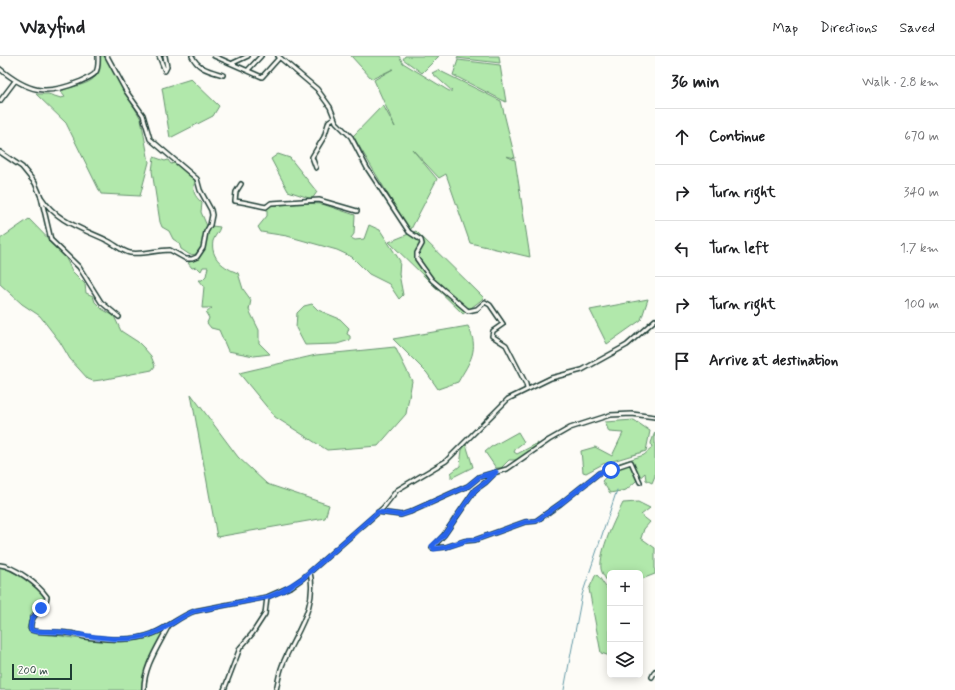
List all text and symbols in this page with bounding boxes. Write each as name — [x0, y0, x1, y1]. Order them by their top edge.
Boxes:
text: Wayfind — [20, 15, 85, 40]
text: Map — [772, 19, 798, 37]
text: Directions — [820, 19, 878, 37]
text: Saved — [900, 19, 935, 37]
text: 36 min — [671, 71, 720, 93]
text: Walk · 2.8 km — [862, 74, 939, 91]
icon: ahead — [671, 126, 693, 148]
text: Continue — [709, 127, 765, 147]
text: 670 m — [904, 128, 939, 145]
icon: right — [671, 182, 693, 204]
text: Turn right — [709, 183, 776, 203]
text: 340 m — [904, 184, 939, 201]
icon: left — [671, 238, 693, 260]
text: Turn left — [709, 239, 769, 259]
text: 1.7 km — [900, 240, 939, 257]
icon: right — [671, 294, 693, 316]
text: Turn right — [709, 295, 776, 315]
text: 100 m — [904, 296, 939, 313]
icon: arrive — [671, 350, 693, 372]
text: Arrive at destination — [709, 351, 838, 371]
route start — [602, 461, 620, 479]
map controls — [607, 570, 643, 678]
button: + — [607, 570, 643, 606]
route end — [32, 599, 50, 617]
button: − — [607, 606, 643, 642]
button: layers — [607, 642, 643, 678]
scale bar — [12, 662, 72, 681]
text: 200 m — [18, 664, 48, 678]

